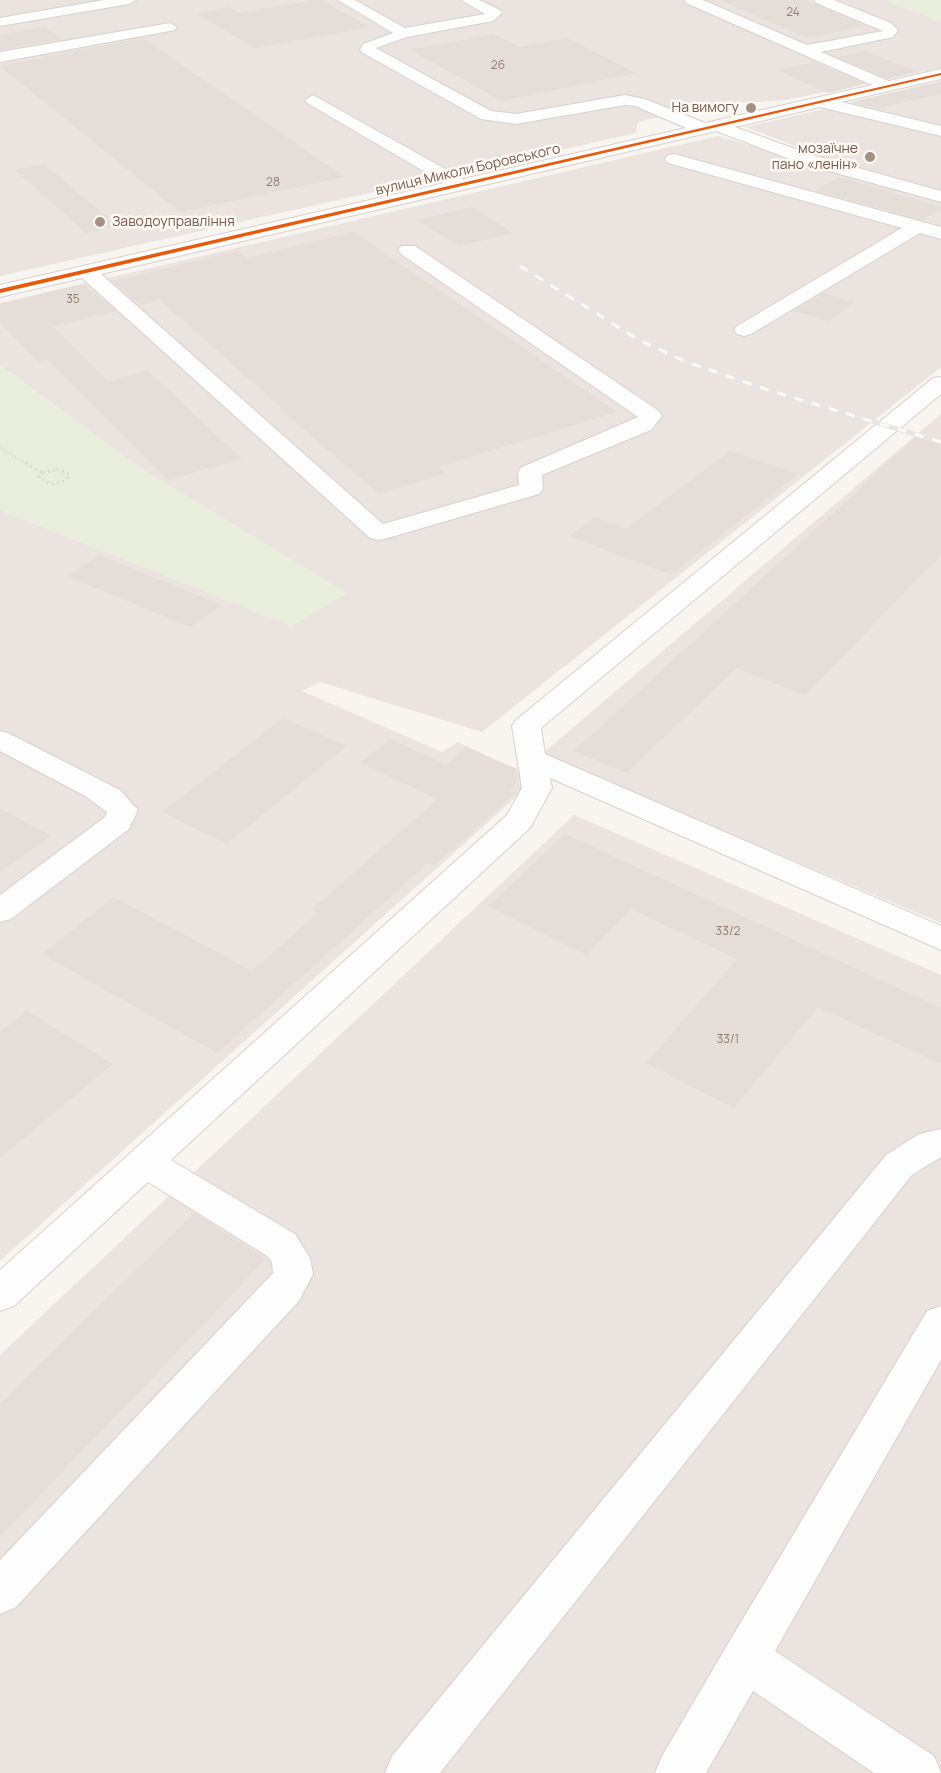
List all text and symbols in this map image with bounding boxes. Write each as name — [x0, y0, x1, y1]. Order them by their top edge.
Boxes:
house number: 24 — [786, 6, 800, 20]
house number: 26 — [491, 59, 505, 73]
place label: На вимогу — [672, 100, 739, 116]
marker: На вимогу — [744, 101, 758, 115]
street label: вулиця Миколи Боровського — [374, 141, 562, 199]
place label: мозаїчне пано «ленін» — [772, 141, 858, 174]
marker: мозаїчне пано «ленін» — [863, 150, 877, 164]
house number: 28 — [266, 176, 280, 190]
place label: Заводоуправління — [112, 214, 235, 230]
marker: Заводоуправління — [93, 215, 107, 229]
house number: 35 — [66, 293, 80, 307]
house number: 33/2 — [716, 925, 740, 939]
house number: 33/1 — [717, 1033, 739, 1047]

